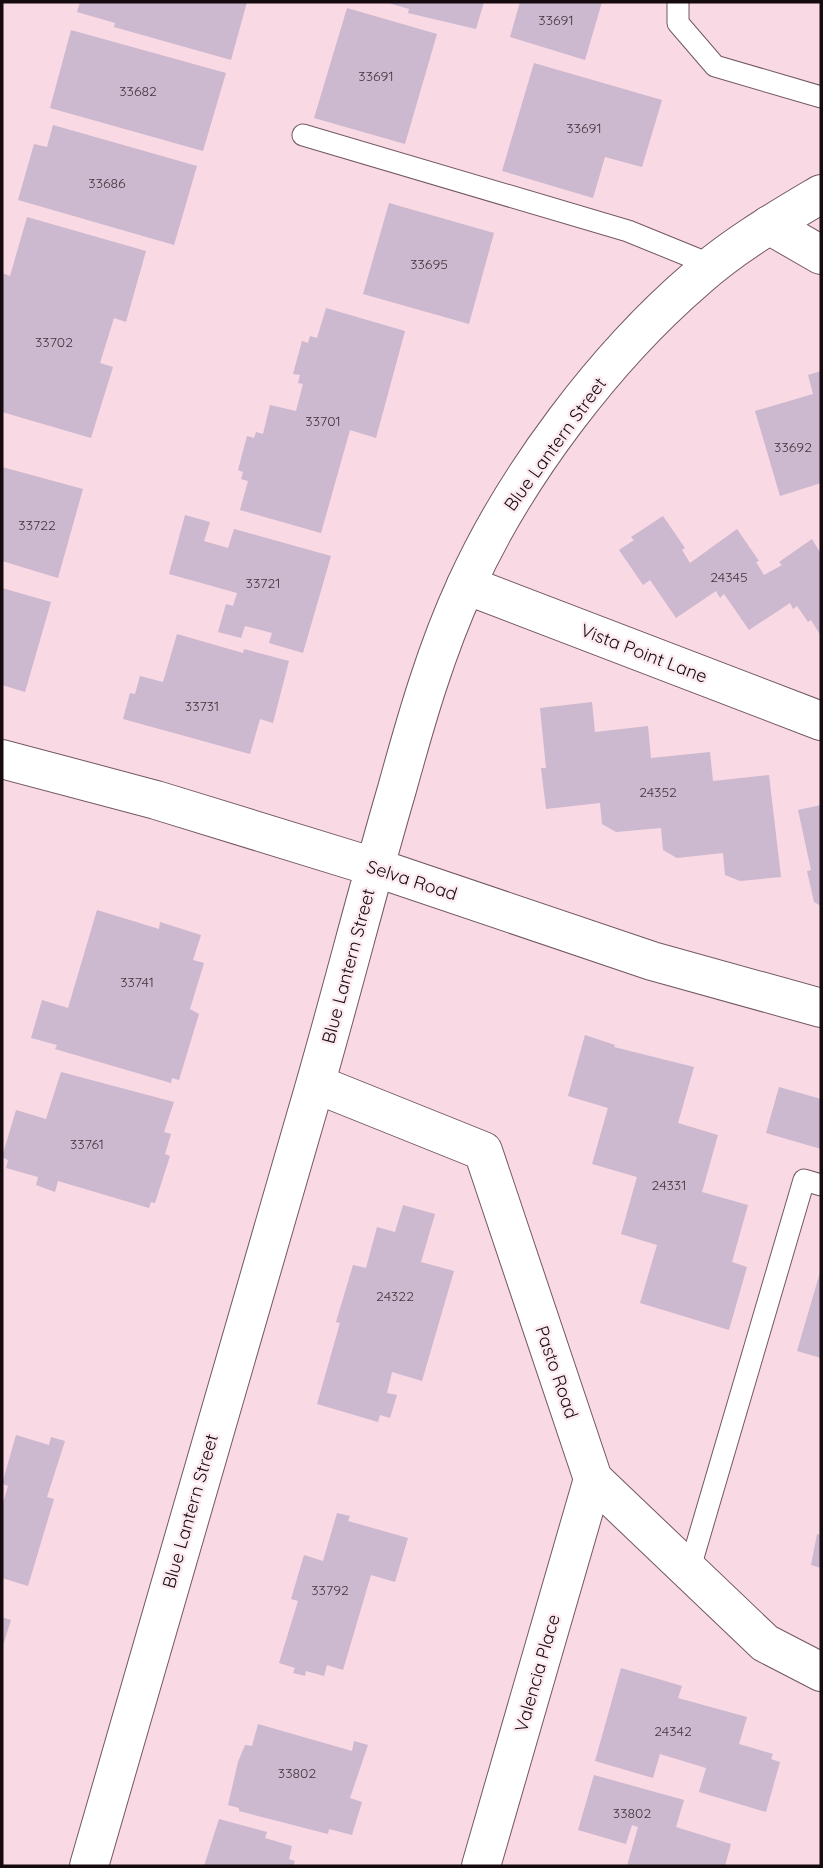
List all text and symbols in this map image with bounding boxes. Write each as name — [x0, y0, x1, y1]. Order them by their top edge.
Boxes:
house number: 33691 — [538, 11, 574, 29]
house number: 33691 — [358, 67, 394, 85]
house number: 33682 — [119, 82, 157, 100]
house number: 33691 — [566, 119, 602, 137]
house number: 33686 — [88, 174, 126, 192]
house number: 33695 — [410, 255, 448, 273]
house number: 33702 — [35, 333, 73, 351]
street label: Blue Lantern Street — [499, 373, 611, 515]
house number: 33701 — [305, 412, 341, 430]
house number: 33692 — [774, 438, 812, 456]
house number: 33722 — [18, 516, 56, 534]
house number: 24345 — [710, 568, 748, 586]
house number: 33721 — [246, 574, 280, 592]
street label: Vista Point Lane — [577, 618, 711, 688]
house number: 33731 — [185, 697, 219, 715]
house number: 24352 — [639, 783, 677, 801]
street label: Selva Road — [364, 855, 460, 905]
street label: Blue Lantern Street — [316, 886, 380, 1046]
house number: 33741 — [120, 973, 154, 991]
house number: 33761 — [70, 1135, 104, 1153]
house number: 24331 — [652, 1176, 686, 1194]
house number: 24322 — [376, 1287, 414, 1305]
street label: Pasto Road — [530, 1323, 584, 1421]
street label: Blue Lantern Street — [157, 1431, 223, 1591]
house number: 33792 — [311, 1581, 349, 1599]
street label: Valencia Place — [509, 1611, 565, 1735]
house number: 24342 — [654, 1722, 692, 1740]
house number: 33802 — [278, 1764, 316, 1782]
house number: 33802 — [613, 1804, 651, 1822]

